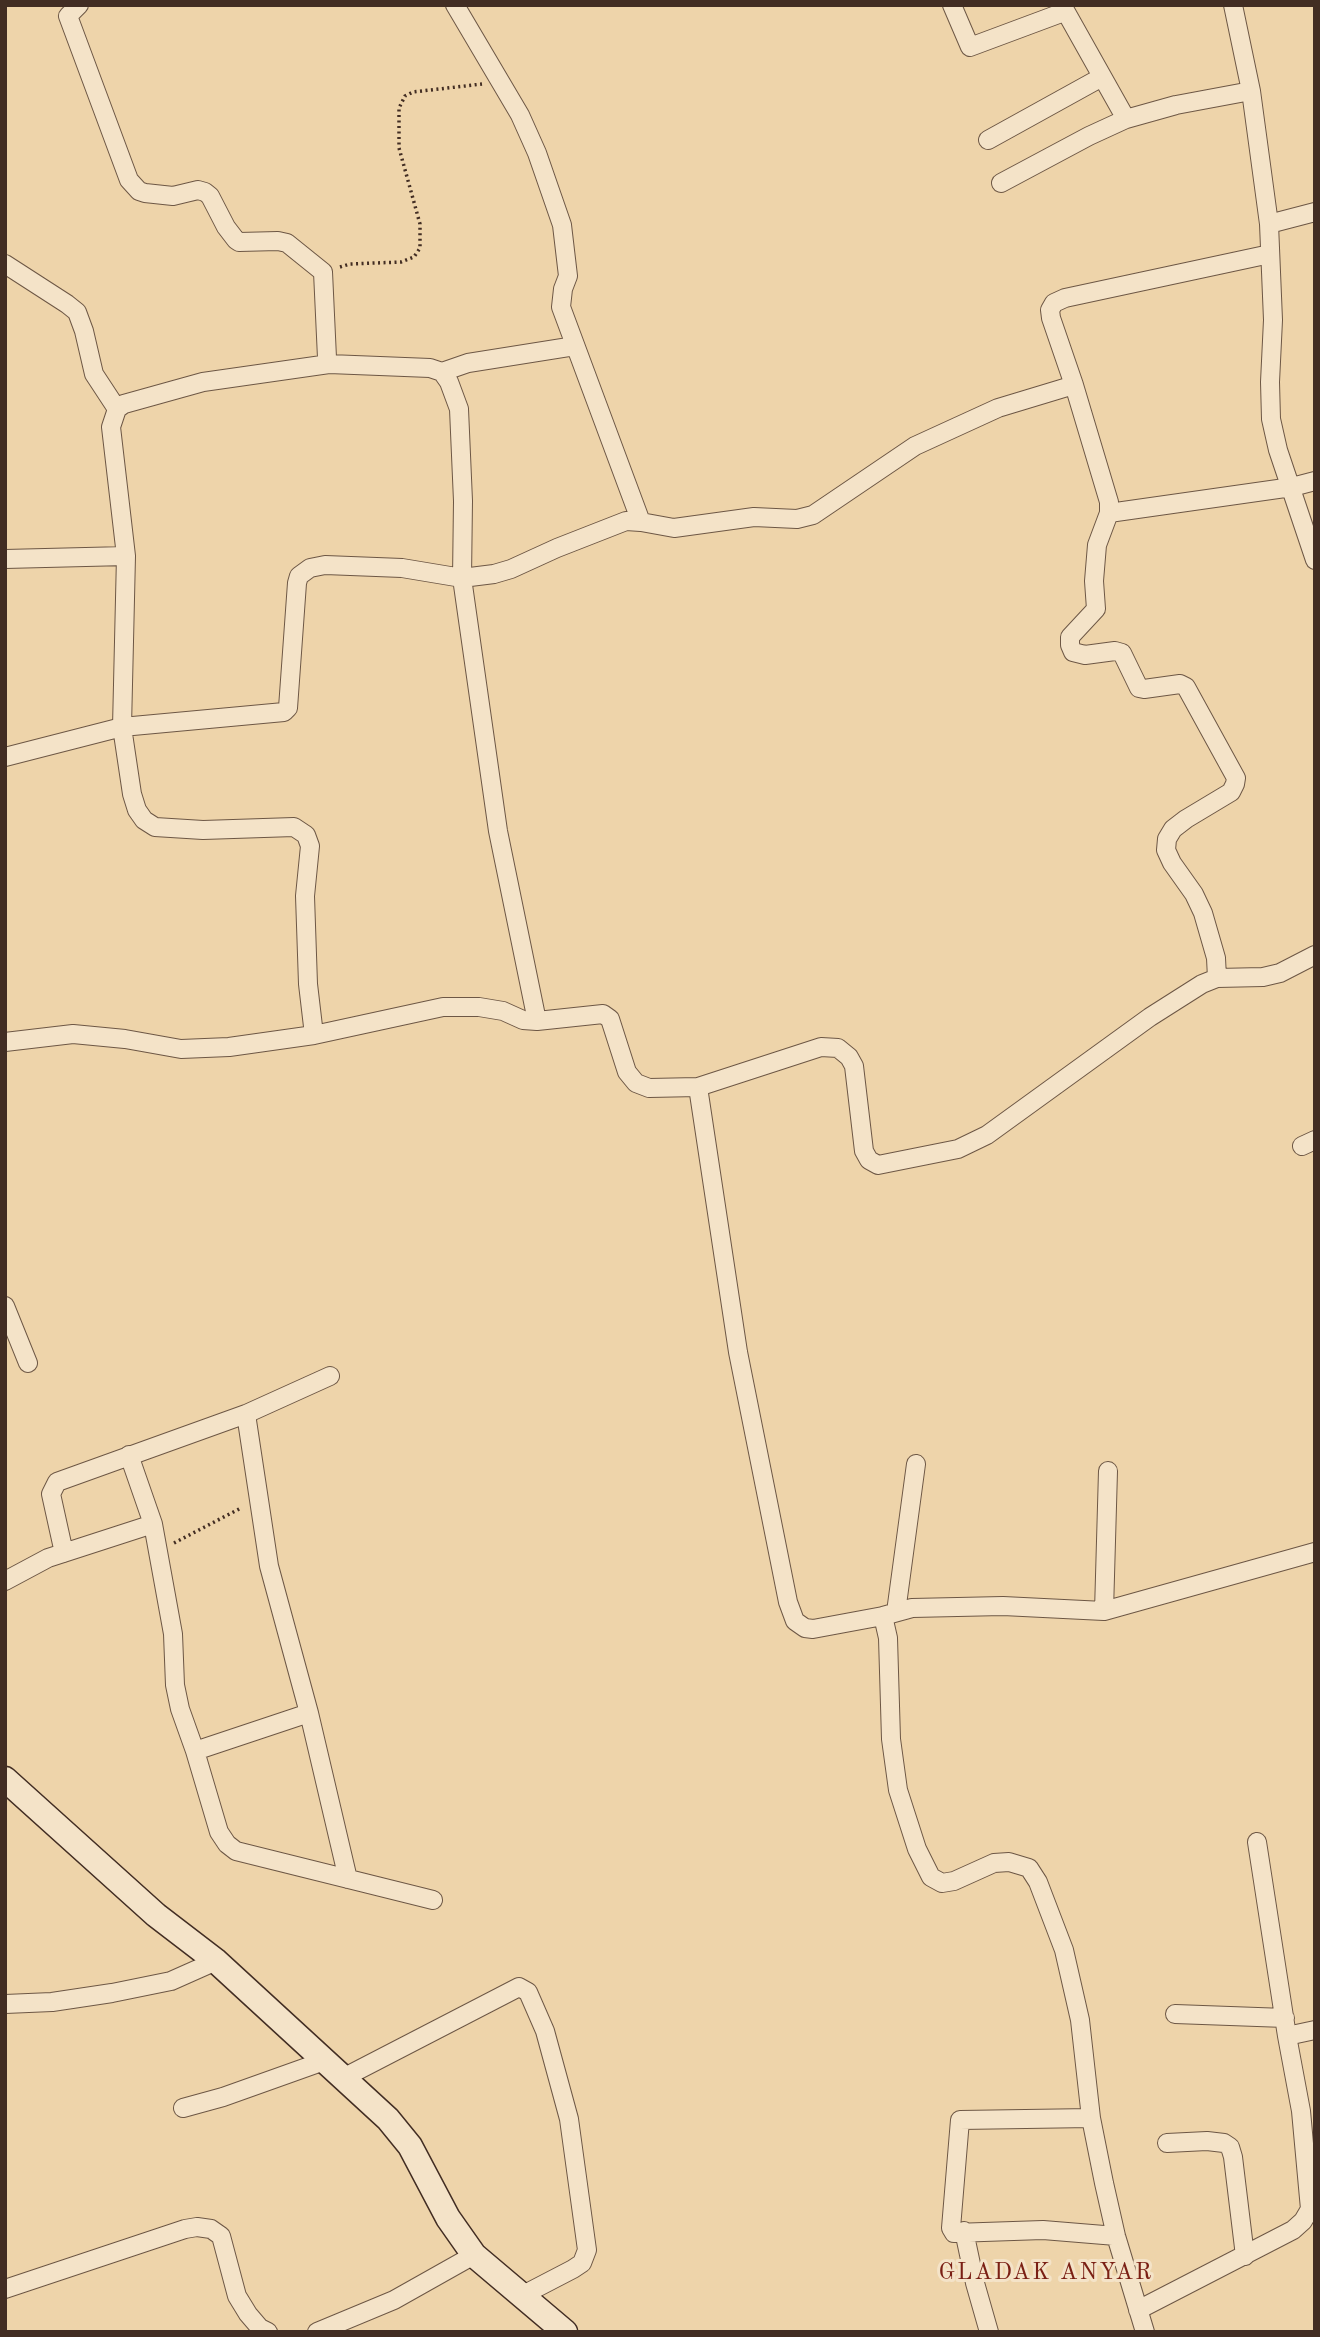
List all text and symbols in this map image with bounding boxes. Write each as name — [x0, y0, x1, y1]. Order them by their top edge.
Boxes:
district label: GLADAK ANYAR — [940, 2259, 1152, 2287]

